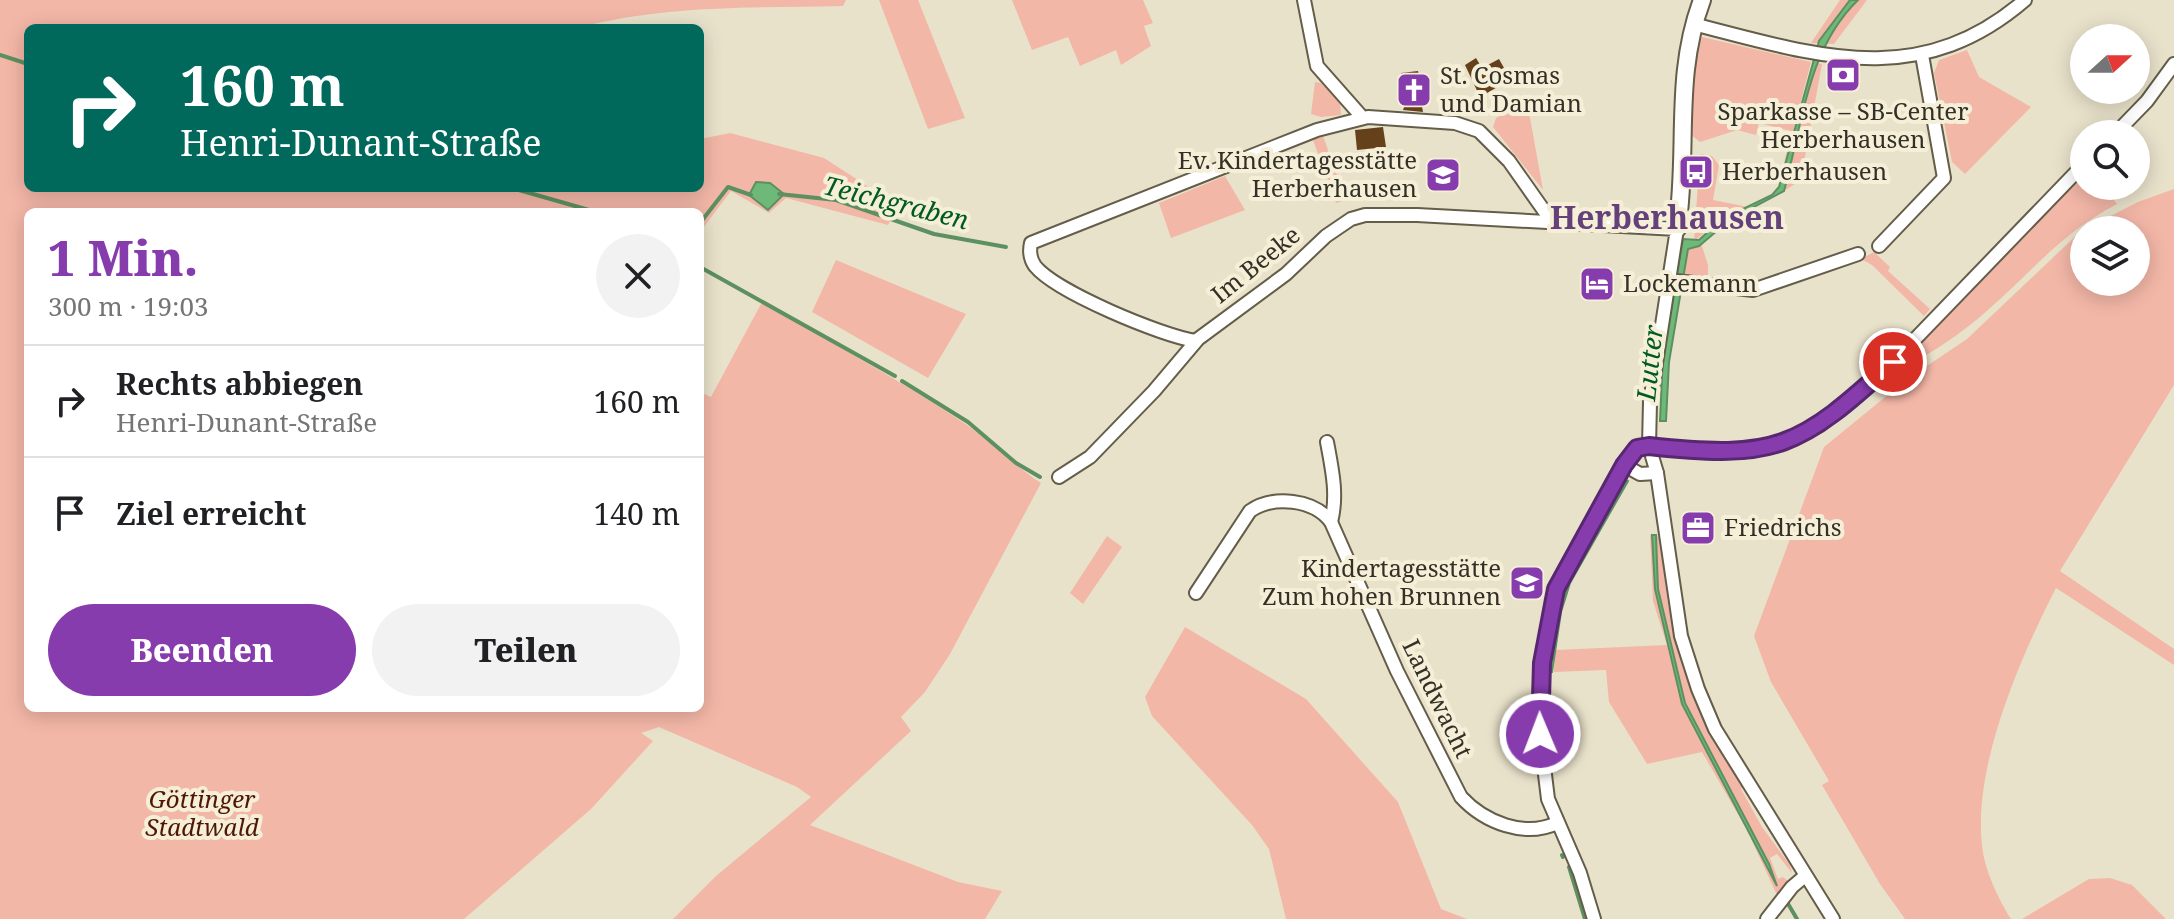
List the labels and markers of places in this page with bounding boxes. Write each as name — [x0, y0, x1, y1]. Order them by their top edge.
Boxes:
bank icon: Sparkasse – SB-Center Herberhausen — [1824, 56, 1862, 94]
place label: St. Cosmas und Damian — [1440, 58, 1582, 119]
church icon: St. Cosmas und Damian — [1395, 71, 1433, 109]
place label: Sparkasse – SB-Center Herberhausen — [1718, 94, 1968, 155]
place label: Ev. Kindertagesstätte Herberhausen — [1178, 143, 1417, 204]
bus stop icon: Herberhausen — [1677, 153, 1715, 191]
place label: Herberhausen — [1722, 154, 1887, 187]
school or university icon: Ev. Kindertagesstätte Herberhausen — [1424, 156, 1462, 194]
hotel icon: Lockemann — [1578, 265, 1616, 303]
place label: Lockemann — [1623, 266, 1757, 299]
pin — [1859, 328, 1927, 396]
office icon: Friedrichs — [1679, 509, 1717, 547]
place label: Friedrichs — [1724, 510, 1842, 543]
place label: Kindertagesstätte Zum hohen Brunnen — [1262, 551, 1501, 612]
school or university icon: Kindertagesstätte Zum hohen Brunnen — [1508, 564, 1546, 602]

